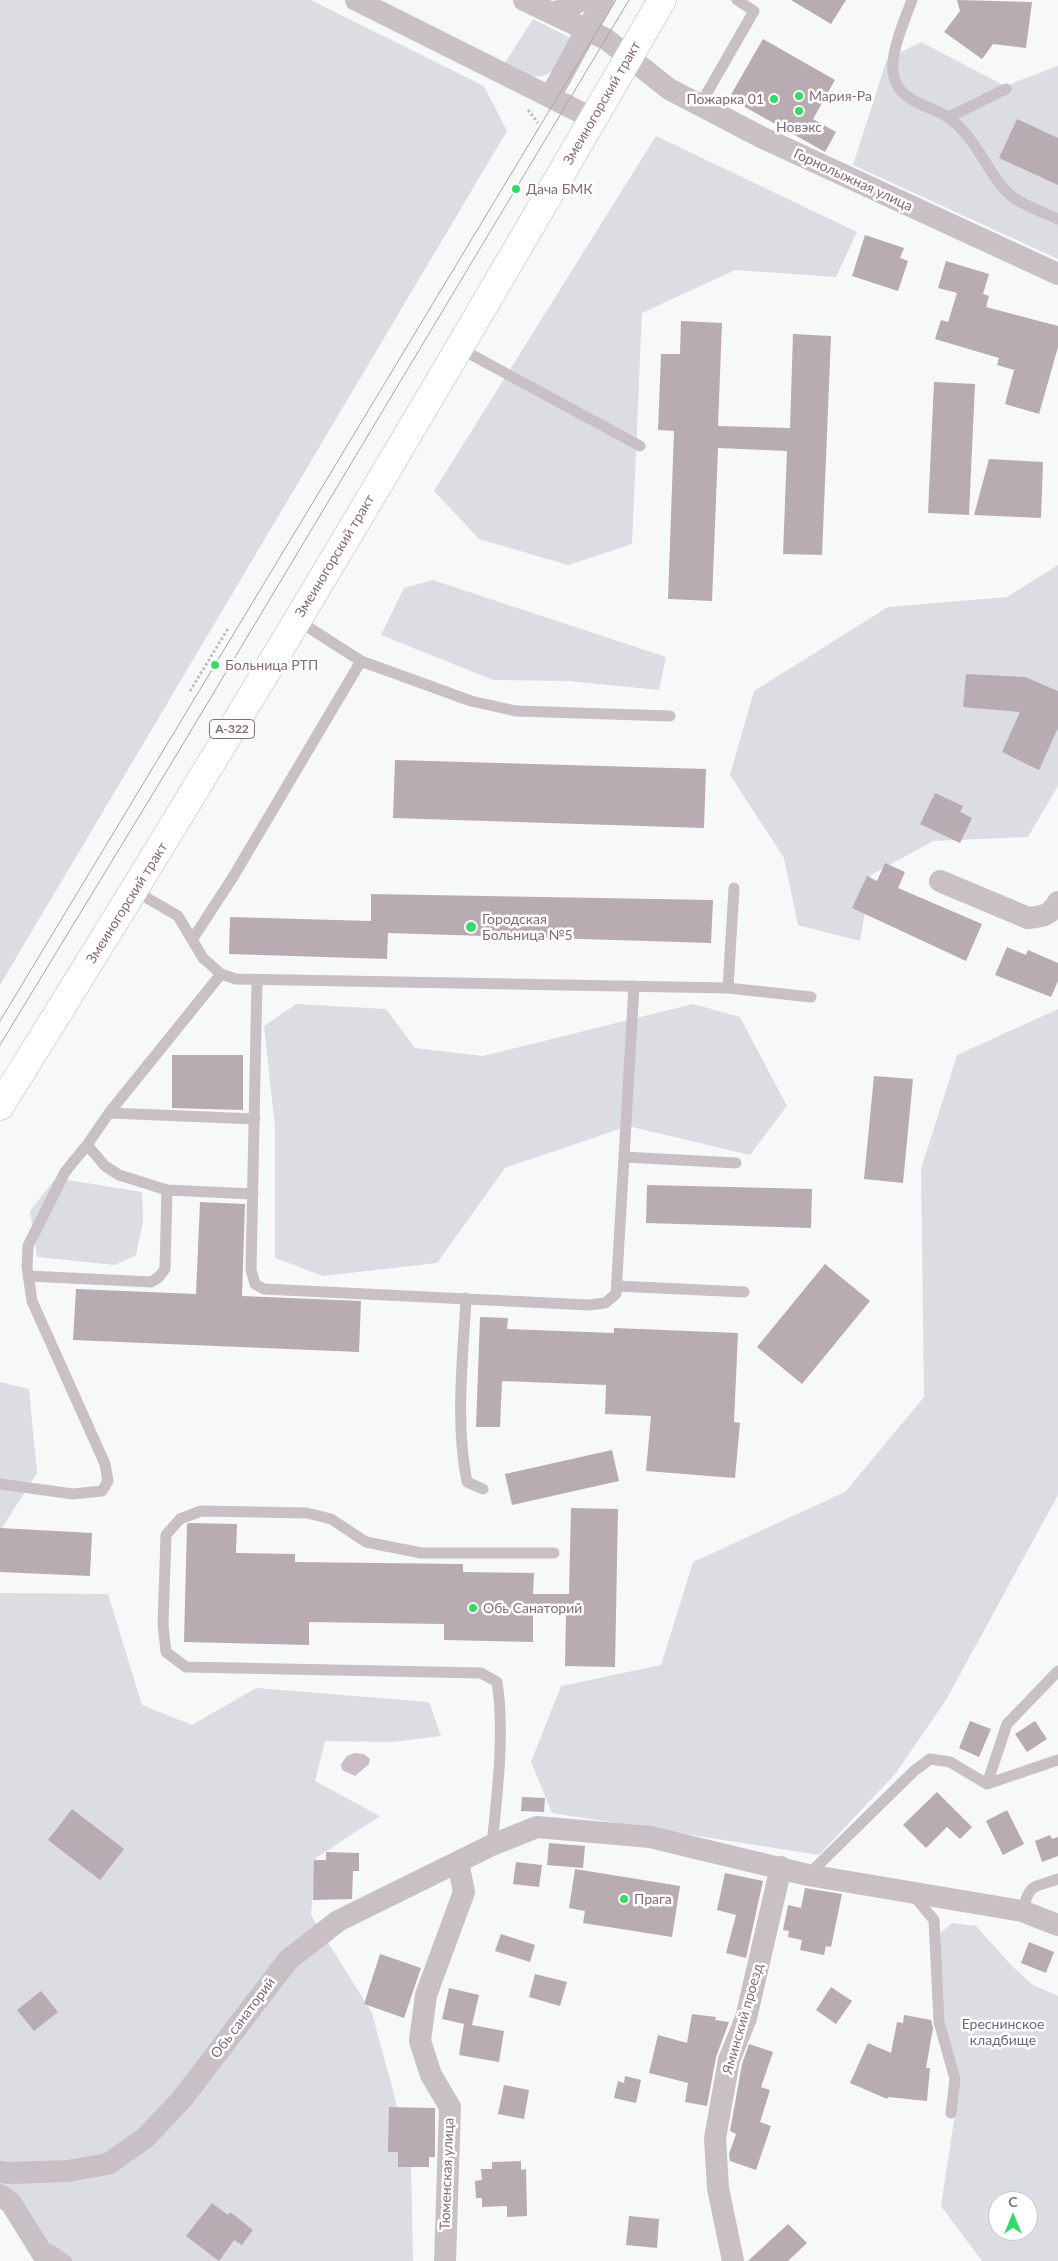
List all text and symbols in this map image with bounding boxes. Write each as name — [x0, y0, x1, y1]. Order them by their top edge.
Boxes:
street label: Змеиногорский тракт — [560, 38, 644, 168]
place label: Мария-Ра — [809, 88, 872, 104]
marker: Мария-Ра — [793, 90, 805, 102]
place label: Пожарка 01 — [686, 91, 764, 107]
marker: Пожарка 01 — [768, 93, 780, 105]
marker: Новэкс — [793, 105, 805, 117]
place label: Новэкс — [776, 119, 822, 135]
street label: Горнолыжная улица — [791, 145, 915, 215]
place label: Дача БМК — [526, 181, 593, 197]
marker: Дача БМК — [510, 183, 522, 195]
street label: Змеиногорский тракт — [292, 492, 378, 620]
place label: Больница РТП — [225, 657, 318, 673]
marker: Больница РТП — [209, 659, 221, 671]
road number: А-322 — [210, 720, 254, 739]
street label: Змеиногорский тракт — [83, 839, 171, 967]
place label: Городская Больница №5 — [482, 911, 573, 944]
marker: Городская Больница №5 — [464, 920, 478, 934]
place label: Обь Санаторий — [483, 1600, 582, 1616]
marker: Обь Санаторий — [467, 1602, 479, 1614]
place label: Прага — [634, 1891, 672, 1907]
marker: Прага — [618, 1893, 630, 1905]
street label: Яминский проезд — [719, 1962, 767, 2076]
street label: Обь санаторий — [207, 1974, 279, 2062]
park label: Ереснинское кладбище — [962, 2016, 1044, 2048]
street label: Тюменская улица — [437, 2118, 457, 2230]
north arrow — [988, 2191, 1038, 2241]
text: С — [1008, 2193, 1018, 2210]

